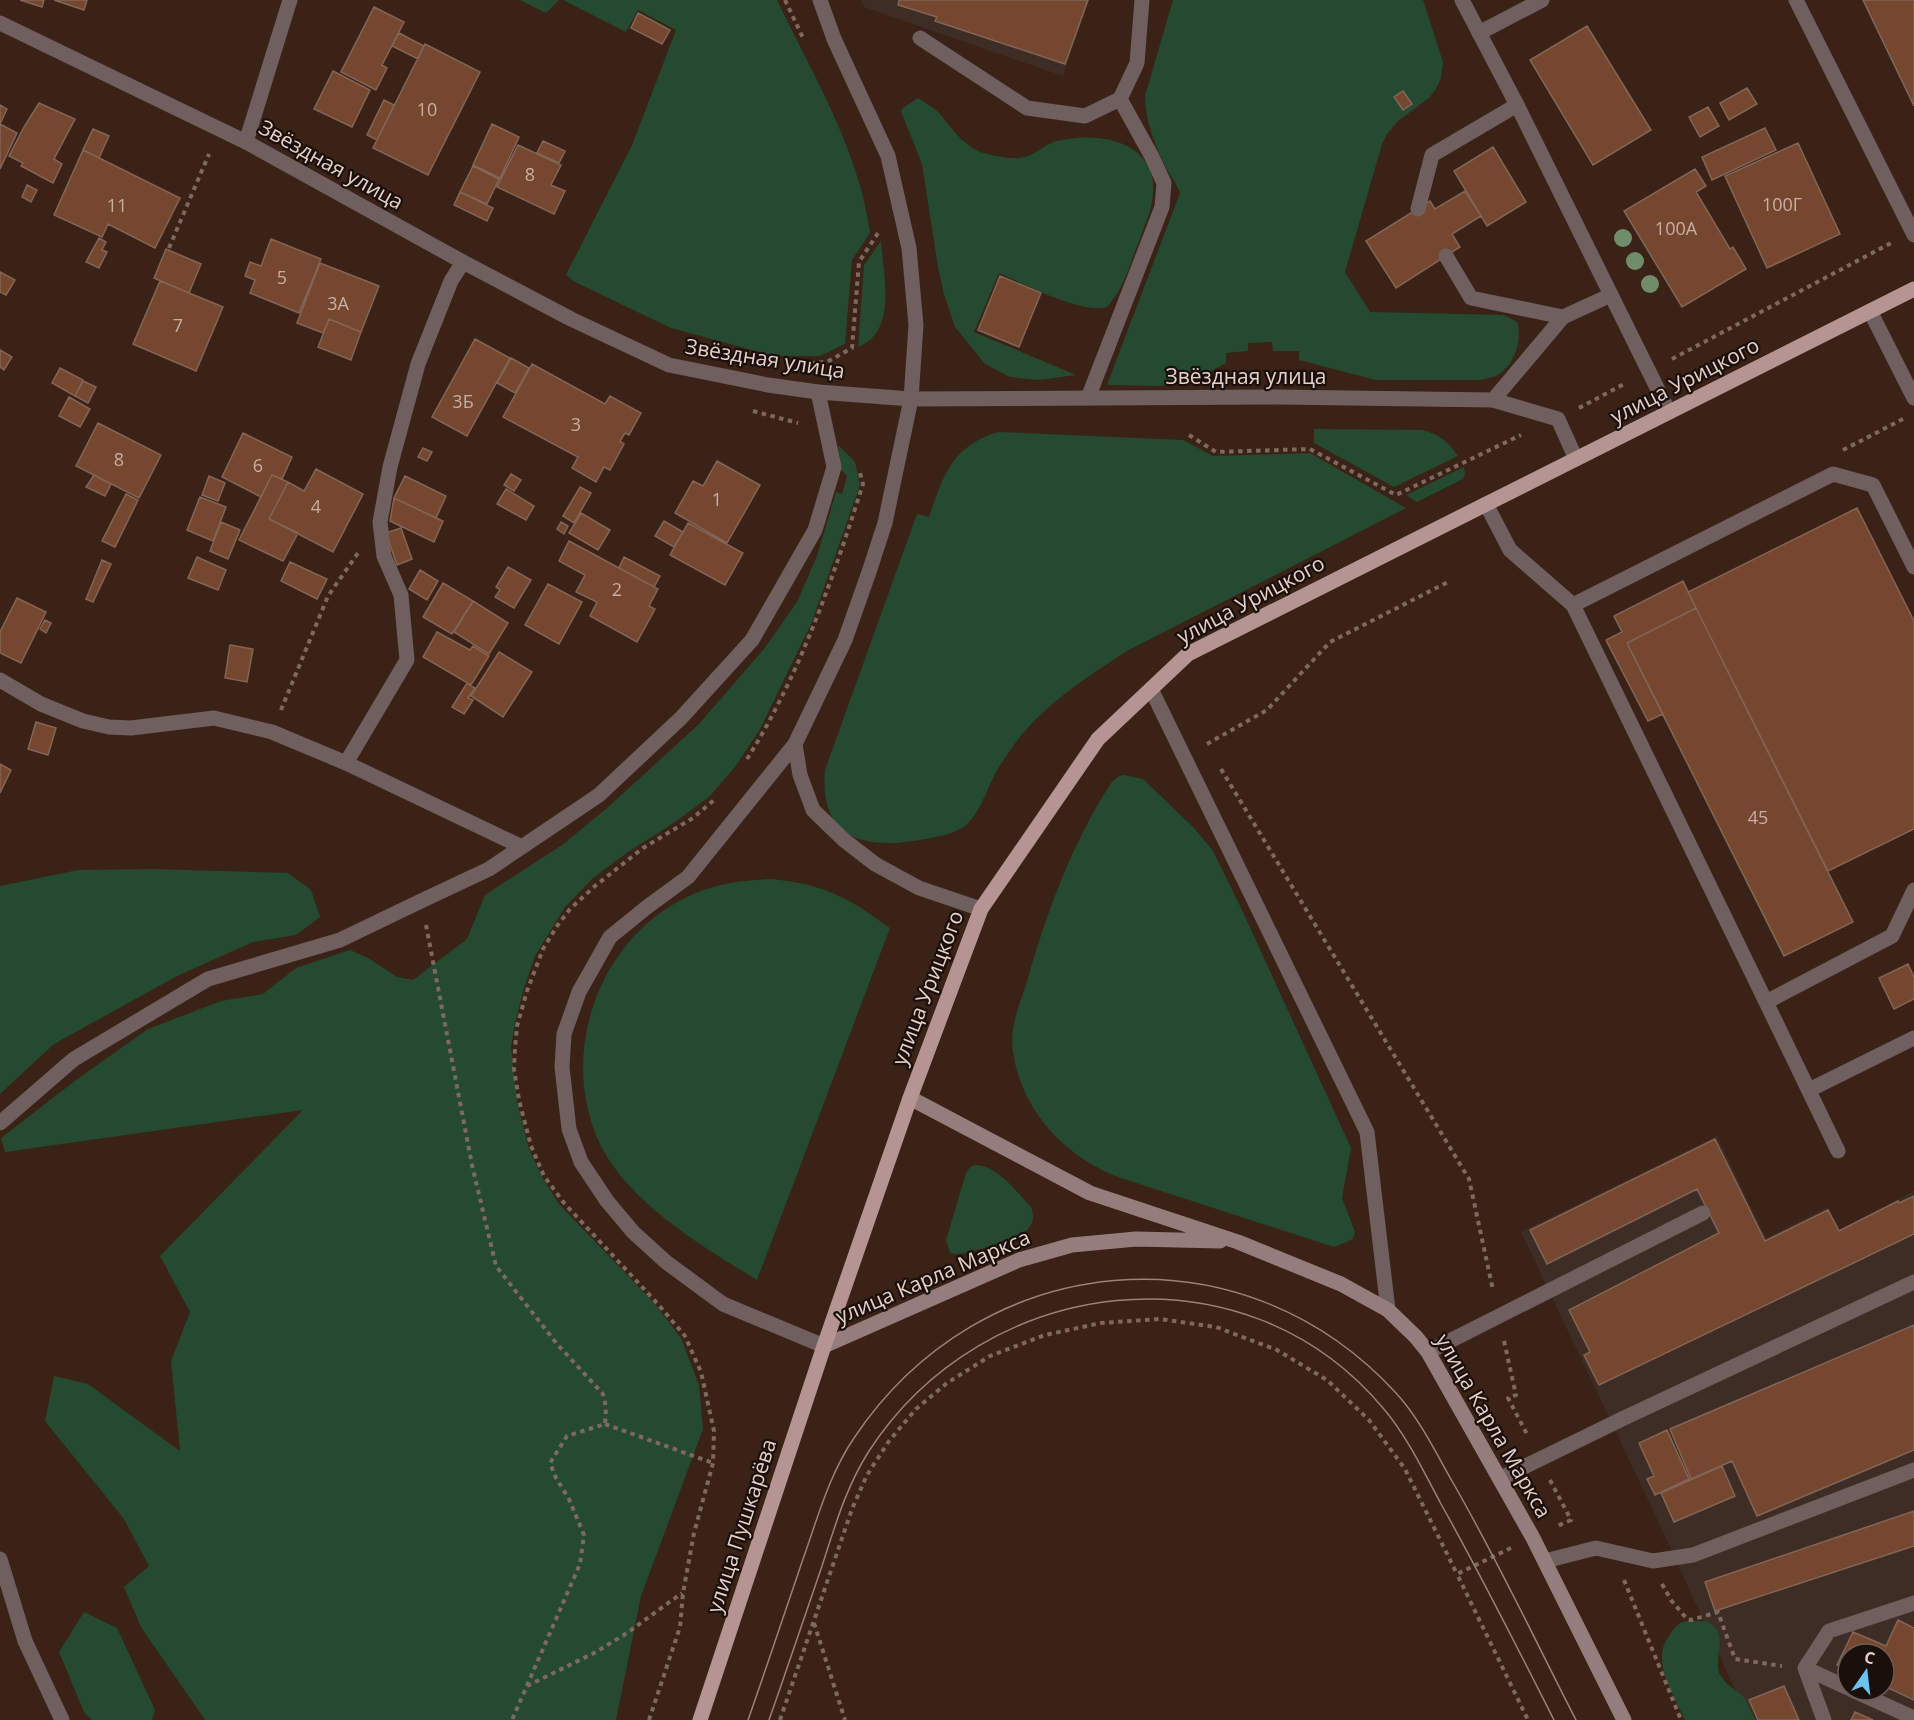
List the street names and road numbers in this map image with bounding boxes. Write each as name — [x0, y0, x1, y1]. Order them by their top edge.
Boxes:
street label: Звёздная улица — [254, 113, 409, 215]
street label: улица Урицкого — [1605, 330, 1764, 430]
street label: Звёздная улица — [683, 332, 847, 384]
street label: Звёздная улица — [1165, 362, 1327, 390]
street label: улица Урицкого — [1172, 548, 1329, 650]
street label: улица Урицкого — [885, 906, 969, 1069]
street label: улица Карла Маркса — [831, 1222, 1034, 1330]
street label: улица Карла Маркса — [1430, 1328, 1558, 1523]
street label: улица Пушкарёва — [700, 1435, 782, 1616]

